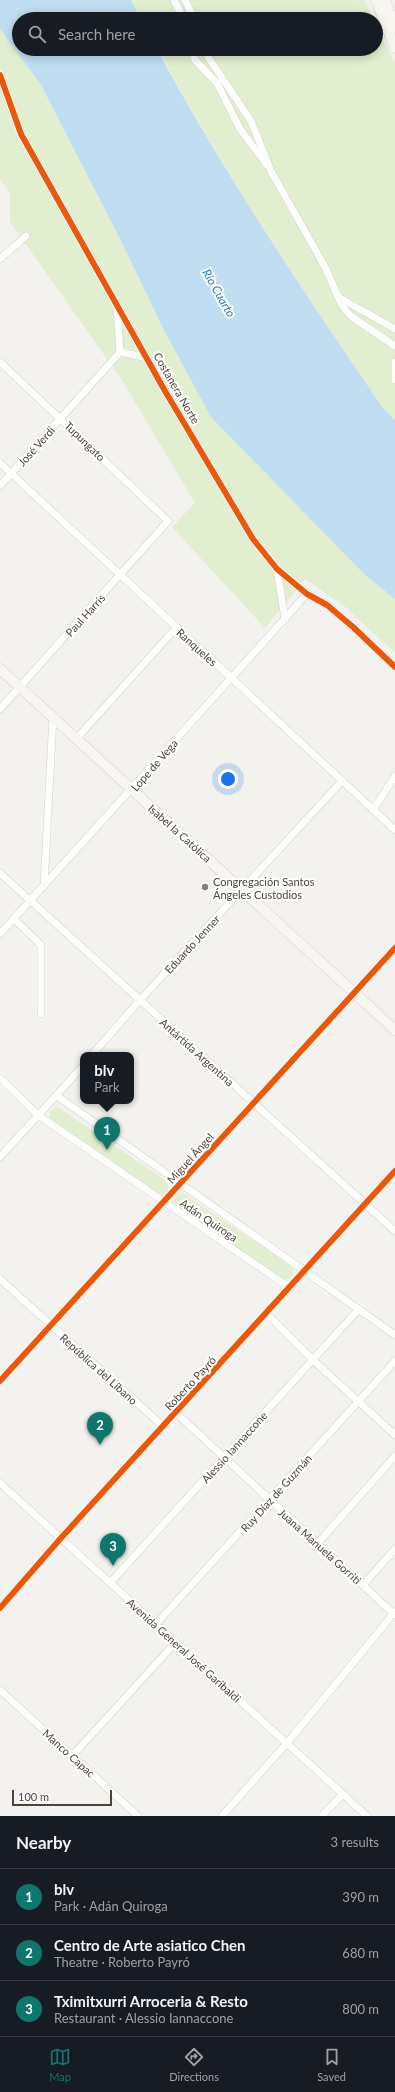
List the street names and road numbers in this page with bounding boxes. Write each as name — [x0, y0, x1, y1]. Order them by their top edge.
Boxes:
street label: Costanera Norte — [151, 350, 203, 426]
street label: Tupungato — [62, 419, 108, 463]
street label: José Verdi — [15, 423, 57, 468]
street label: Paul Harris — [63, 591, 108, 639]
street label: Ranqueles — [174, 626, 220, 669]
street label: Lope de Vega — [128, 736, 180, 794]
street label: Isabel la Católica — [146, 801, 214, 865]
street label: Eduardo Jenner — [162, 912, 222, 976]
street label: Antártida Argentina — [157, 1015, 237, 1089]
street label: Miguel Ángel — [164, 1130, 216, 1186]
street label: Adán Quiroga — [178, 1196, 240, 1244]
street label: República del Líbano — [58, 1331, 140, 1407]
street label: Roberto Payró — [162, 1353, 218, 1413]
street label: Alessio Iannaccone — [198, 1408, 270, 1485]
street label: Ruy Díaz de Guzmán — [238, 1452, 314, 1534]
street label: Juana Manuela Gorriti — [276, 1505, 364, 1587]
street label: Avenida General José Garibaldi — [124, 1595, 244, 1705]
street label: Manco Capac — [40, 1726, 98, 1780]

